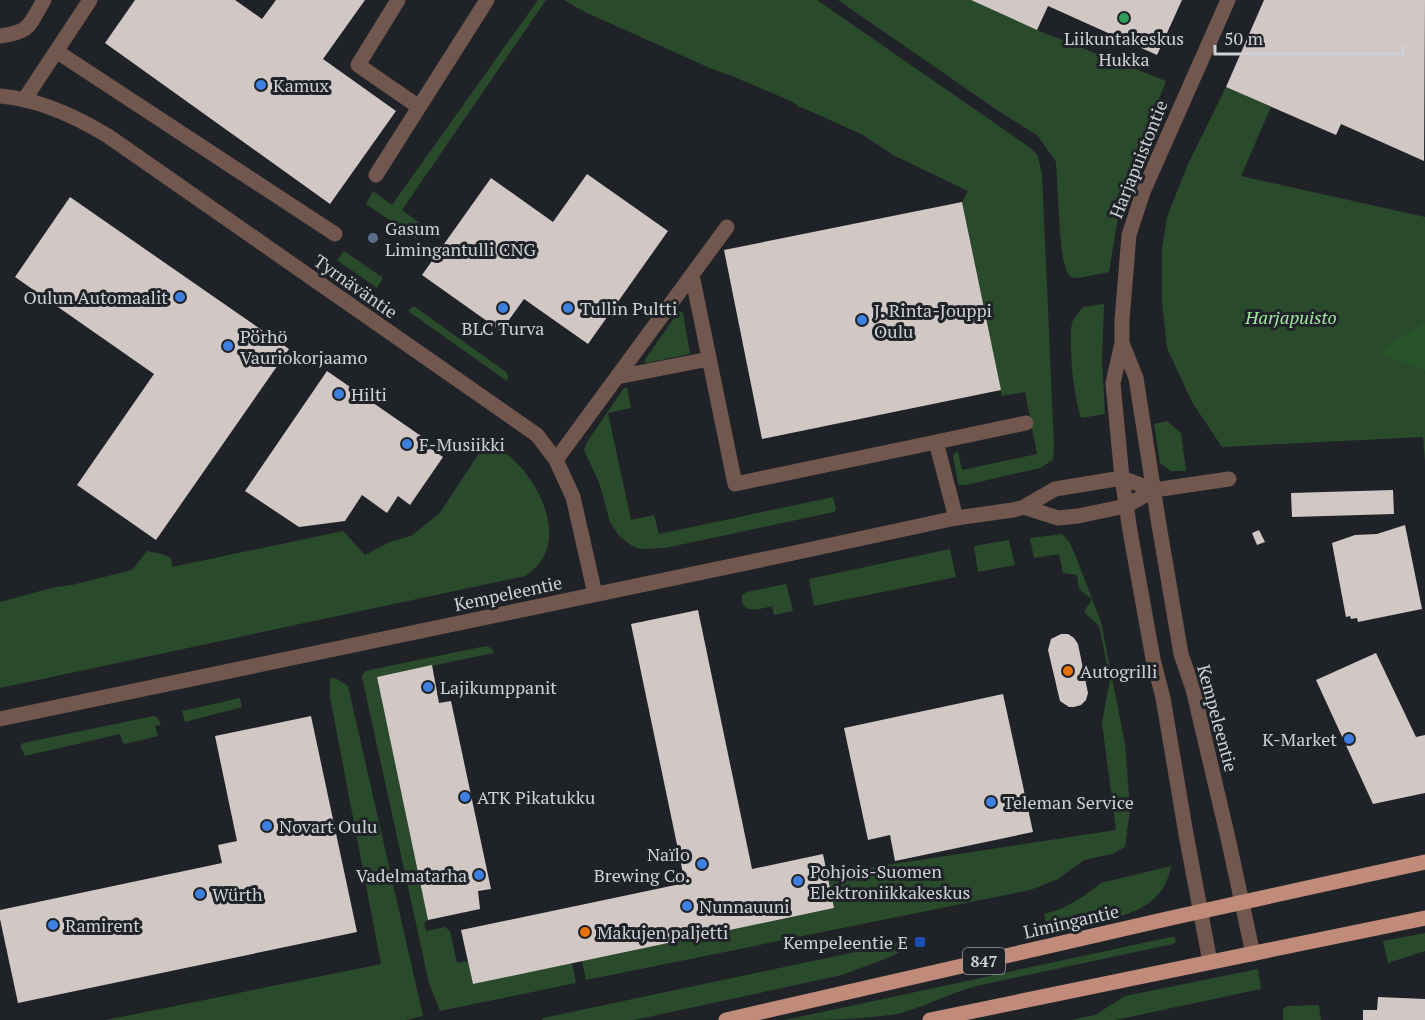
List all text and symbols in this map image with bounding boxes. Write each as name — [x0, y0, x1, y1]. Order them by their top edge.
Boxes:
marker: Liikuntakeskus Hukka — [1117, 11, 1131, 25]
scale bar — [1215, 18, 1402, 56]
place label: Liikuntakeskus Hukka — [1064, 26, 1184, 71]
text: 50 m — [1224, 26, 1264, 50]
place label: Kamux — [273, 73, 330, 97]
marker: Kamux — [254, 78, 268, 92]
street label: Harjapuistontie — [1103, 96, 1173, 222]
place label: Gasum Limingantulli CNG — [385, 216, 537, 261]
marker: Gasum Limingantulli CNG — [366, 231, 380, 245]
street label: Tyrnäväntie — [309, 248, 403, 324]
place label: Oulun Automaalit — [23, 285, 168, 309]
marker: Oulun Automaalit — [173, 290, 187, 304]
place label: Tullin Pultti — [580, 296, 677, 320]
place label: J. Rinta-Jouppi Oulu — [874, 298, 992, 343]
marker: BLC Turva — [496, 301, 510, 315]
marker: Tullin Pultti — [561, 301, 575, 315]
park label: Harjapuisto — [1244, 305, 1337, 329]
marker: J. Rinta-Jouppi Oulu — [855, 313, 869, 327]
place label: BLC Turva — [462, 316, 544, 340]
place label: Pörhö Vauriokorjaamo — [240, 324, 367, 369]
marker: Pörhö Vauriokorjaamo — [221, 339, 235, 353]
place label: Hilti — [351, 382, 387, 406]
marker: Hilti — [332, 387, 346, 401]
place label: F-Musiikki — [419, 432, 505, 456]
marker: F-Musiikki — [400, 437, 414, 451]
street label: Kempeleentie — [452, 570, 564, 616]
place label: Autogrilli — [1080, 659, 1157, 683]
street label: Kempeleentie — [1192, 662, 1244, 774]
marker: Autogrilli — [1061, 664, 1075, 678]
place label: Lajikumppanit — [440, 675, 557, 699]
marker: Lajikumppanit — [421, 680, 435, 694]
place label: K-Market — [1262, 727, 1337, 751]
marker: K-Market — [1342, 732, 1356, 746]
place label: ATK Pikatukku — [477, 785, 595, 809]
marker: ATK Pikatukku — [458, 790, 472, 804]
place label: Teleman Service — [1003, 790, 1134, 814]
marker: Teleman Service — [984, 795, 998, 809]
place label: Novart Oulu — [279, 814, 377, 838]
marker: Novart Oulu — [260, 819, 274, 833]
place label: Naïlo Brewing Co. — [594, 842, 690, 887]
marker: Naïlo Brewing Co. — [695, 857, 709, 871]
place label: Pohjois-Suomen Elektroniikkakeskus — [810, 859, 970, 904]
place label: Vadelmatarha — [356, 863, 467, 887]
marker: Vadelmatarha — [472, 868, 486, 882]
marker: Pohjois-Suomen Elektroniikkakeskus — [791, 874, 805, 888]
place label: Würth — [212, 882, 263, 906]
marker: Würth — [193, 887, 207, 901]
place label: Nunnauuni — [699, 894, 790, 918]
street label: Limingantie — [1021, 898, 1121, 944]
marker: Nunnauuni — [680, 899, 694, 913]
place label: Ramirent — [65, 913, 140, 937]
marker: Ramirent — [46, 918, 60, 932]
place label: Makujen paljetti — [597, 920, 728, 944]
marker: Makujen paljetti — [578, 925, 592, 939]
place label: Kempeleentie E — [783, 930, 908, 954]
marker: Kempeleentie E — [913, 935, 927, 949]
road number: 847 — [963, 948, 1005, 974]

